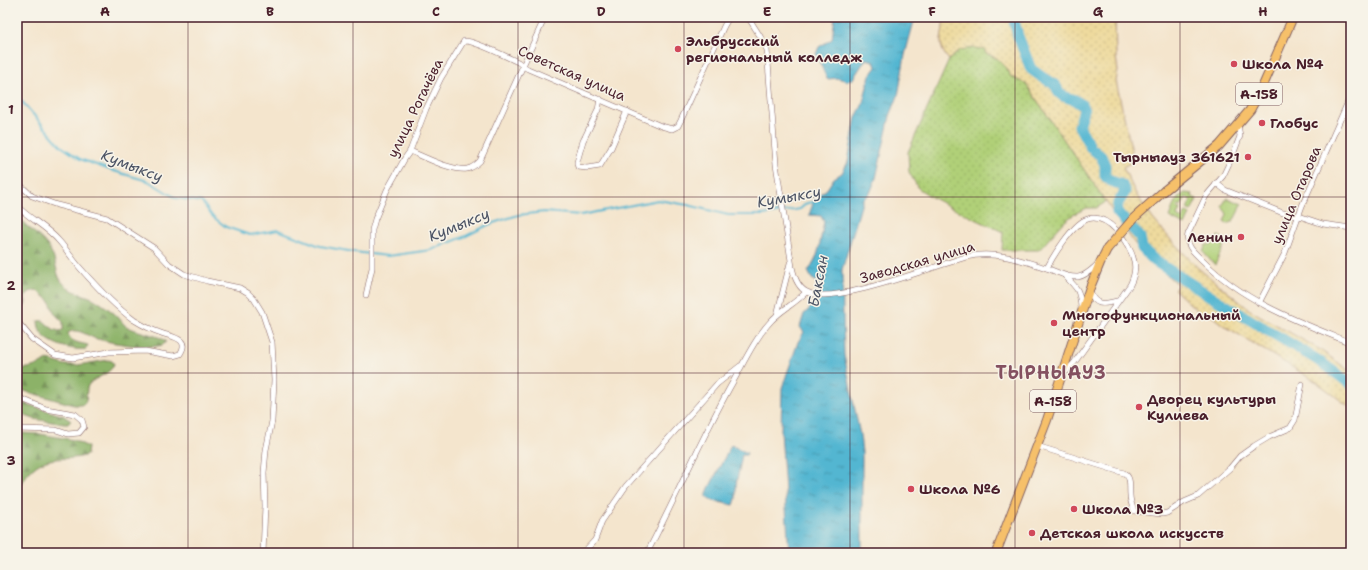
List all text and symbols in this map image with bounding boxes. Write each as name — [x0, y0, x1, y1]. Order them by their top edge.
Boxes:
text: A — [100, 3, 110, 20]
text: B — [266, 3, 274, 20]
text: C — [432, 3, 440, 20]
text: D — [596, 3, 606, 20]
text: E — [763, 3, 772, 20]
text: F — [928, 3, 936, 20]
text: G — [1093, 3, 1104, 20]
text: H — [1258, 3, 1268, 20]
place label: Эльбрусский региональный колледж — [686, 32, 862, 66]
street label: Советская улица — [515, 41, 629, 105]
marker: Эльбрусский региональный колледж — [673, 44, 683, 54]
street label: улица Рогачёва — [383, 55, 447, 161]
place label: Школа №4 — [1242, 55, 1324, 73]
marker: Школа №4 — [1229, 59, 1239, 69]
road number: А-158 — [1236, 83, 1282, 105]
text: 1 — [8, 101, 14, 118]
place label: Глобус — [1270, 114, 1318, 132]
marker: Глобус — [1257, 118, 1267, 128]
street label: улица Отарова — [1267, 143, 1325, 247]
water label: Кумыксу — [98, 145, 166, 187]
place label: Тырныауз 361621 — [1113, 148, 1240, 166]
marker: Тырныауз 361621 — [1243, 152, 1253, 162]
water label: Кумыксу — [755, 182, 823, 212]
water label: Кумыксу — [425, 204, 493, 246]
place label: Ленин — [1187, 228, 1233, 246]
marker: Ленин — [1236, 232, 1246, 242]
street label: Заводская улица — [858, 237, 977, 287]
water label: Баксан — [803, 253, 833, 309]
text: 2 — [6, 277, 16, 294]
place label: Многофункциональный центр — [1062, 306, 1241, 340]
marker: Многофункциональный центр — [1049, 318, 1059, 328]
district label: ТЫРНЫАУЗ — [996, 361, 1106, 385]
road number: А-158 — [1030, 390, 1076, 412]
place label: Дворец культуры Кулиева — [1147, 390, 1276, 424]
marker: Дворец культуры Кулиева — [1134, 402, 1144, 412]
text: 3 — [6, 452, 16, 469]
place label: Школа №6 — [919, 480, 1001, 498]
marker: Школа №6 — [906, 484, 916, 494]
place label: Школа №3 — [1082, 500, 1164, 518]
marker: Школа №3 — [1069, 504, 1079, 514]
place label: Детская школа искусств — [1040, 524, 1224, 542]
marker: Детская школа искусств — [1027, 528, 1037, 538]

